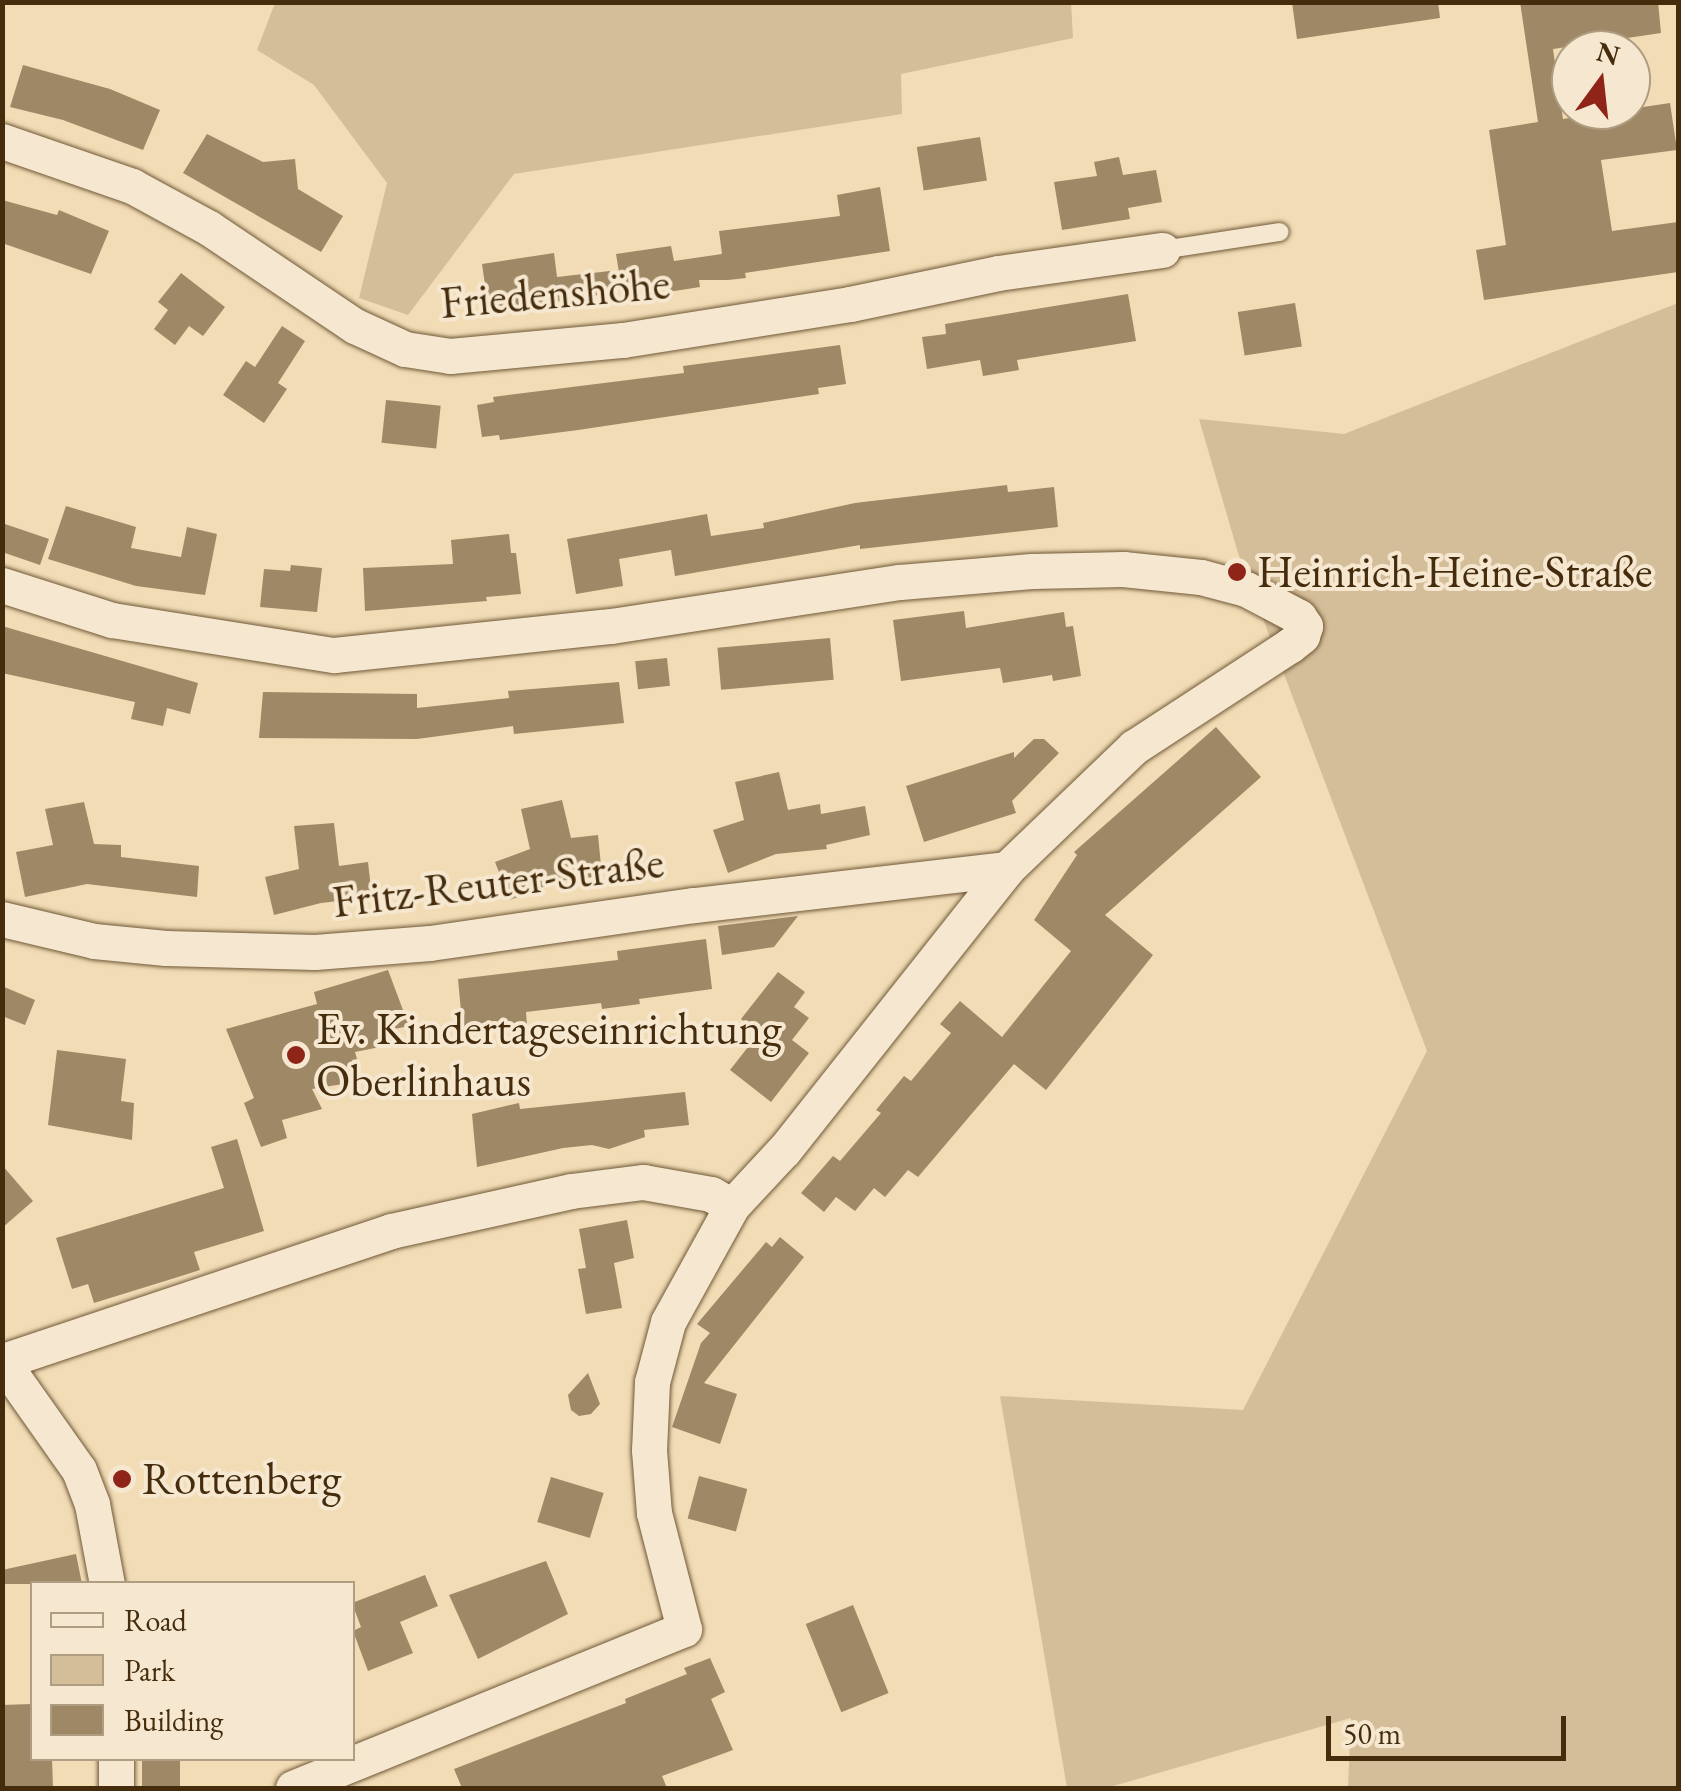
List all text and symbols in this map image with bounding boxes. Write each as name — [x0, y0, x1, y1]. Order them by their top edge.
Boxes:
north arrow — [1551, 30, 1651, 130]
text: N — [1593, 33, 1624, 73]
street label: Friedenshöhe — [438, 256, 672, 330]
place label: Heinrich-Heine-Straße — [1257, 545, 1653, 599]
marker: Heinrich-Heine-Straße — [1226, 561, 1248, 583]
street label: Fritz-Reuter-Straße — [329, 835, 667, 929]
place label: Ev. Kindertageseinrichtung Oberlinhaus — [316, 1002, 782, 1108]
marker: Ev. Kindertageseinrichtung Oberlinhaus — [285, 1044, 307, 1066]
place label: Rottenberg — [142, 1452, 341, 1506]
marker: Rottenberg — [111, 1468, 133, 1490]
legend — [30, 1581, 355, 1761]
text: Road — [124, 1601, 187, 1640]
text: Park — [124, 1651, 175, 1690]
scale bar — [1331, 1696, 1571, 1758]
text: Building — [124, 1701, 223, 1740]
text: 50 m — [1343, 1714, 1401, 1753]

